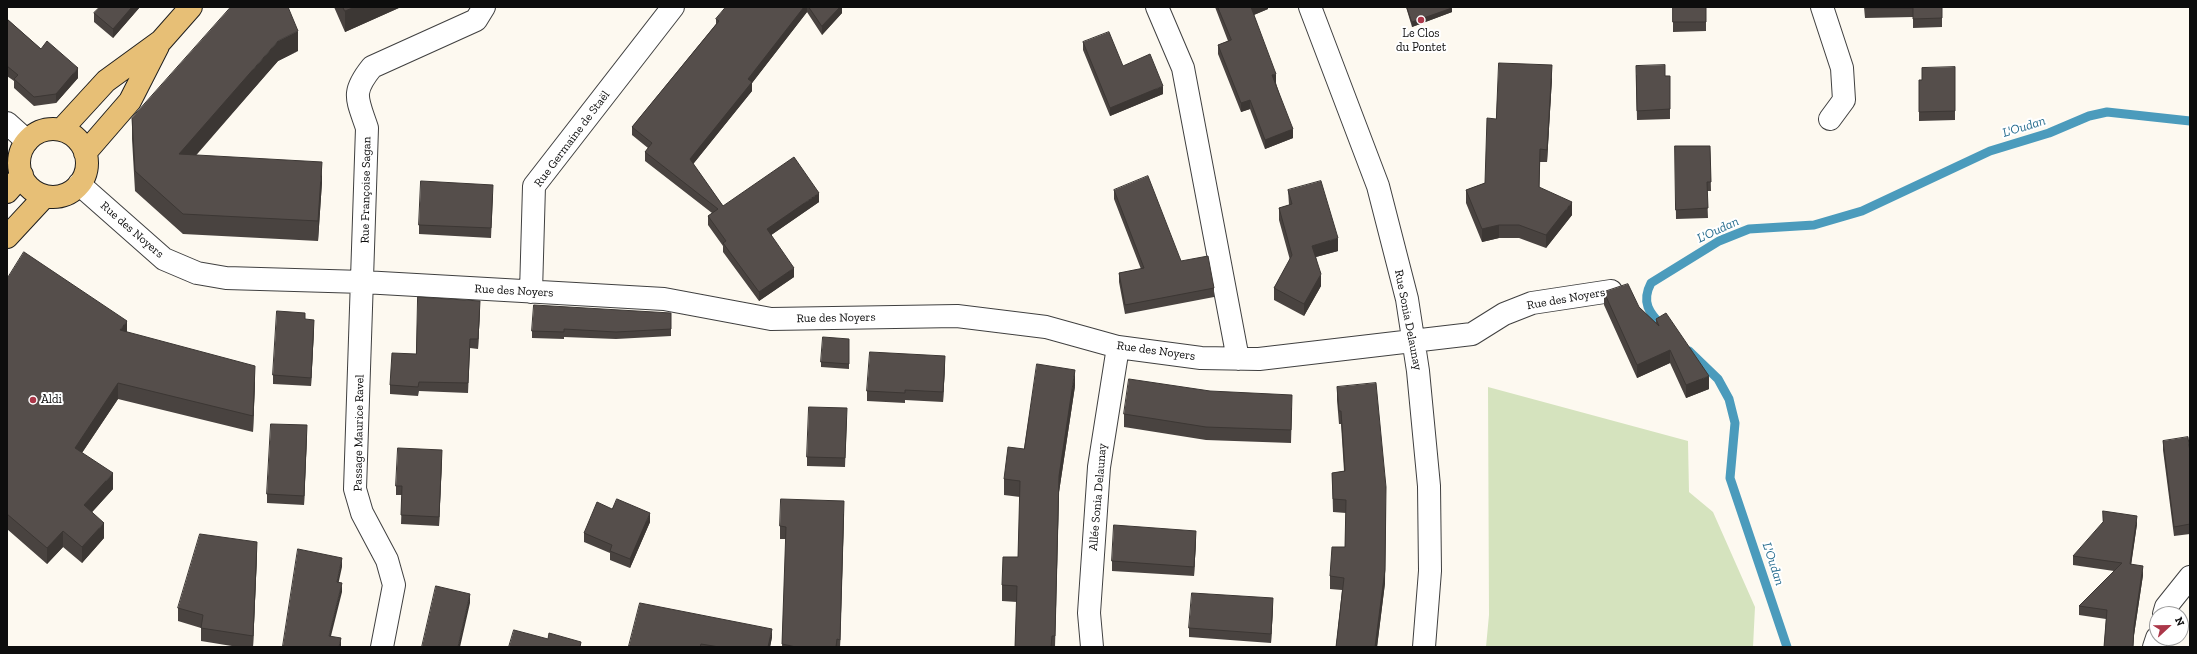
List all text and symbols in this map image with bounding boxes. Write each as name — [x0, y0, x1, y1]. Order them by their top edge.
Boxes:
marker: Le Clos du Pontet — [1416, 15, 1426, 25]
place label: Le Clos du Pontet — [1396, 27, 1446, 55]
street label: Rue Germaine de Staël — [531, 88, 613, 190]
water label: L'Oudan — [2001, 113, 2047, 141]
street label: Rue Françoise Sagan — [358, 136, 374, 244]
street label: Rue des Noyers — [97, 199, 167, 261]
water label: L'Oudan — [1695, 214, 1741, 246]
street label: Rue Sonia Delaunay — [1391, 268, 1425, 372]
street label: Rue des Noyers — [474, 282, 554, 300]
street label: Rue des Noyers — [1526, 285, 1606, 313]
street label: Rue des Noyers — [796, 310, 876, 326]
street label: Rue des Noyers — [1116, 338, 1196, 364]
street label: Passage Maurice Ravel — [351, 374, 367, 492]
place label: Aldi — [41, 393, 62, 407]
marker: Aldi — [28, 395, 38, 405]
street label: Allée Sonia Delaunay — [1086, 443, 1110, 551]
water label: L'Oudan — [1759, 540, 1787, 588]
north arrow — [2149, 606, 2189, 646]
text: N — [2172, 615, 2187, 628]

